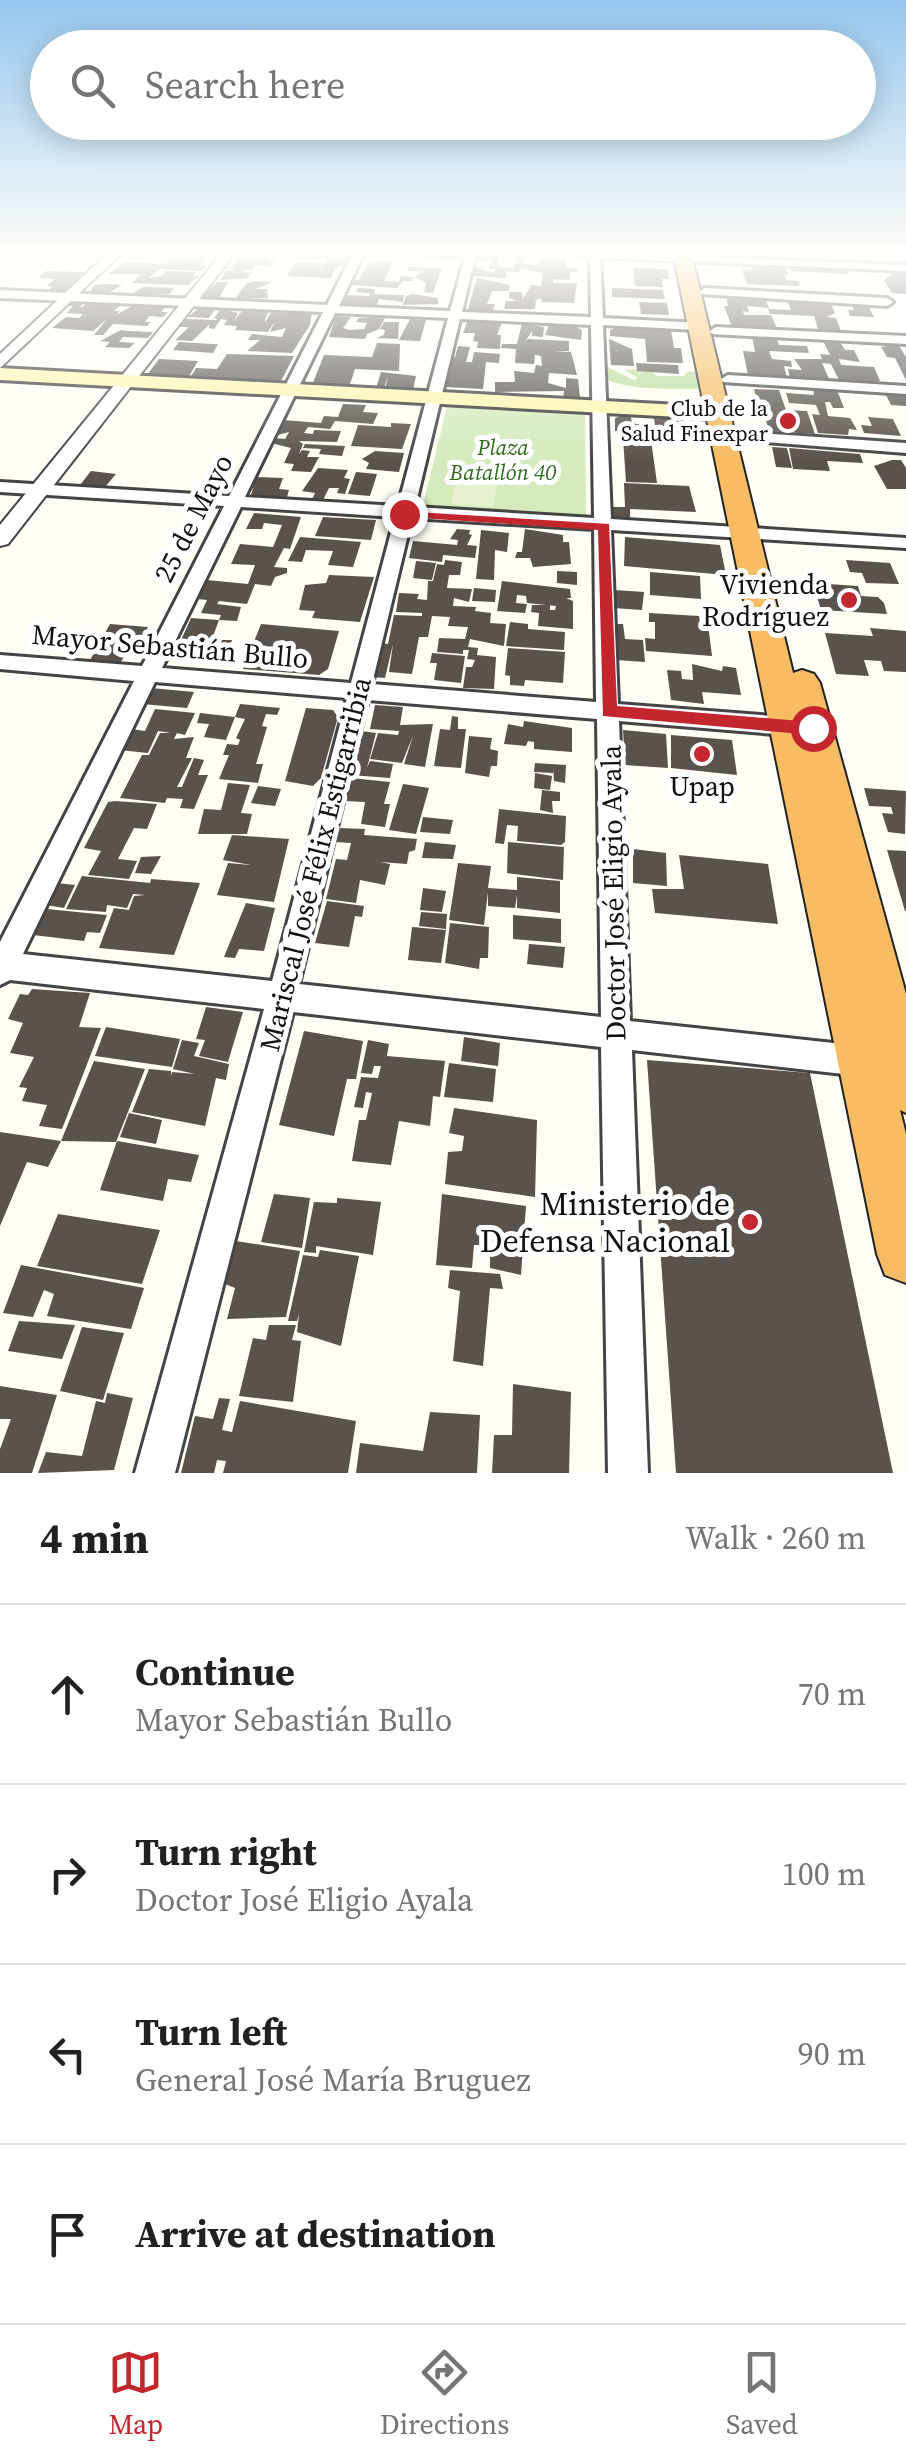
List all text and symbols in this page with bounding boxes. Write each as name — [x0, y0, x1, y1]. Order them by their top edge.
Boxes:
search box — [30, 30, 876, 140]
icon: search — [65, 58, 120, 113]
text: Search here — [145, 59, 345, 111]
place label: Club de la Salud Finexpar — [621, 393, 769, 448]
marker: Club de la Salud Finexpar — [777, 410, 799, 432]
park label: Plaza Batallón 40 — [449, 432, 556, 487]
street label: 25 de Mayo — [145, 447, 241, 589]
route end — [382, 492, 428, 538]
place label: Vivienda Rodríguez — [702, 565, 830, 635]
marker: Vivienda Rodríguez — [838, 589, 860, 611]
street label: Mayor Sebastián Bullo — [30, 615, 310, 677]
street label: Mariscal José Félix Estigarribia — [250, 672, 380, 1055]
route start — [791, 706, 837, 752]
marker: Upap — [691, 743, 713, 765]
street label: Doctor José Eligio Ayala — [591, 744, 635, 1041]
place label: Upap — [669, 767, 735, 805]
place label: Ministerio de Defensa Nacional — [480, 1182, 730, 1263]
marker: Ministerio de Defensa Nacional — [739, 1211, 761, 1233]
text: 4 min — [40, 1509, 149, 1567]
text: Walk · 260 m — [685, 1516, 866, 1560]
text: Continue — [135, 1646, 295, 1698]
icon: ahead — [40, 1667, 95, 1722]
text: 70 m — [798, 1672, 866, 1716]
text: Mayor Sebastián Bullo — [135, 1698, 452, 1742]
text: Turn right — [135, 1826, 317, 1878]
icon: right — [40, 1847, 95, 1902]
text: 100 m — [782, 1852, 866, 1896]
text: Doctor José Eligio Ayala — [135, 1878, 473, 1922]
text: Turn left — [135, 2006, 287, 2058]
icon: left — [40, 2027, 95, 2082]
text: 90 m — [798, 2032, 866, 2076]
text: General José María Bruguez — [135, 2058, 531, 2102]
icon: arrive — [40, 2207, 95, 2262]
text: Arrive at destination — [135, 2208, 496, 2260]
tab: Map — [108, 2345, 163, 2443]
tab: Directions — [380, 2345, 509, 2443]
tab: Saved — [726, 2345, 798, 2443]

